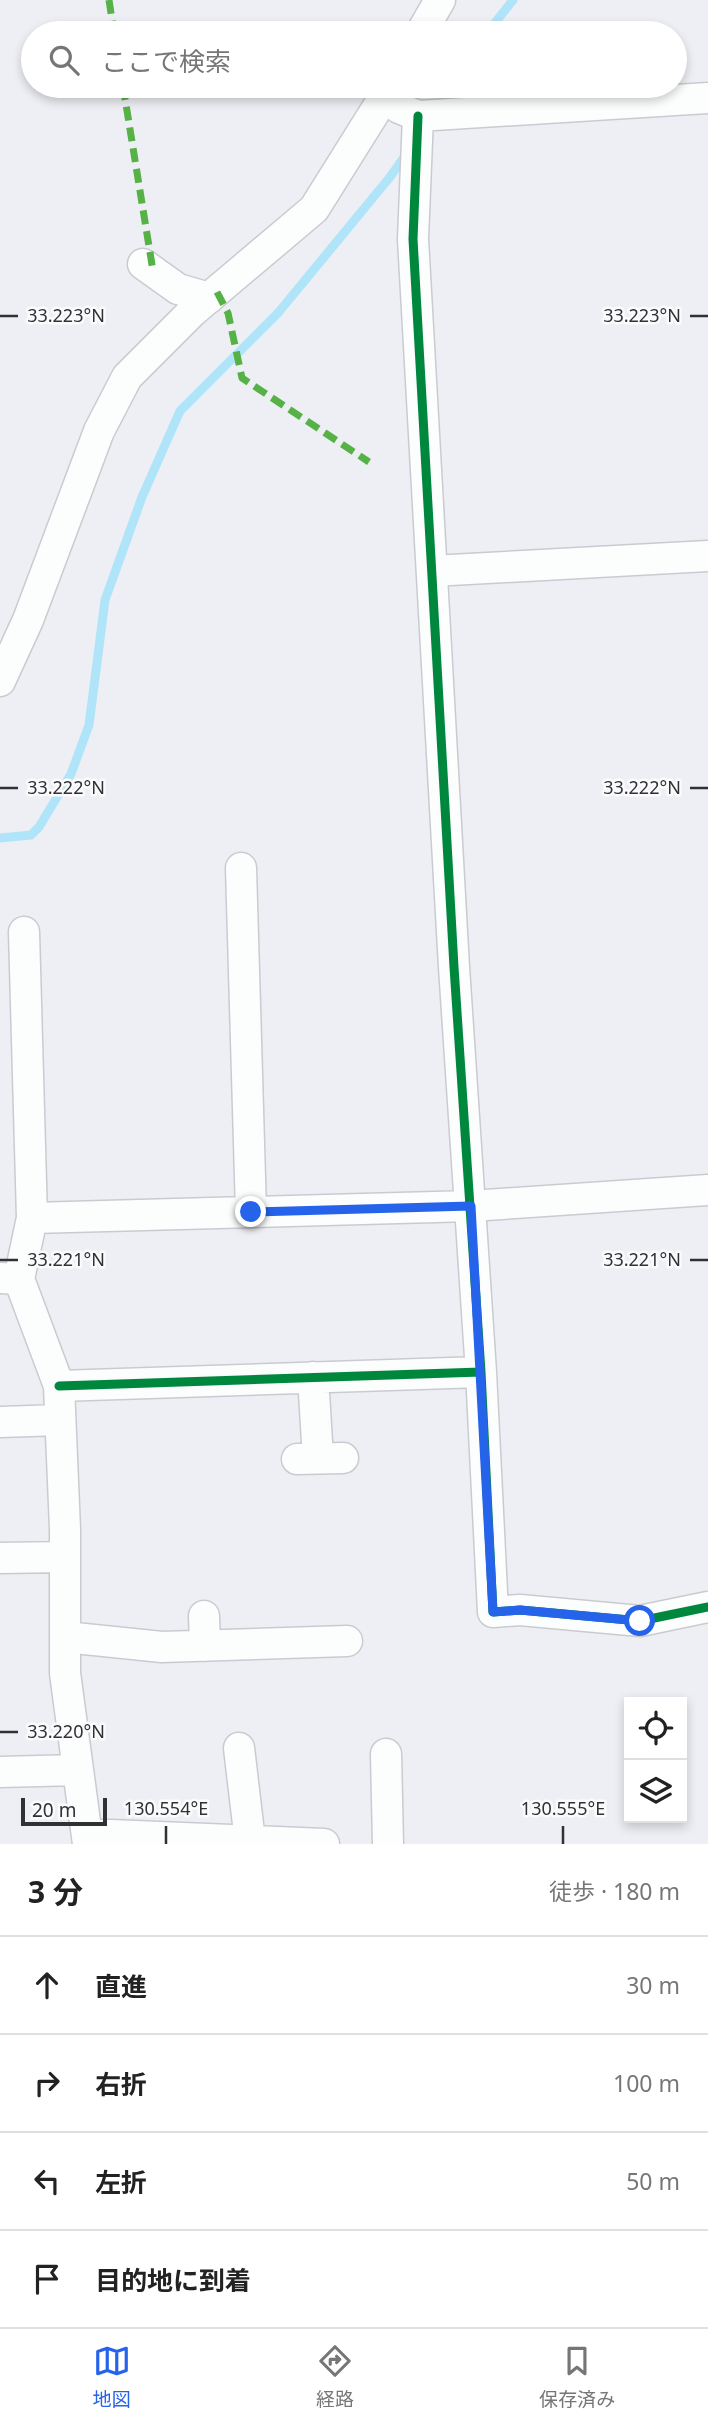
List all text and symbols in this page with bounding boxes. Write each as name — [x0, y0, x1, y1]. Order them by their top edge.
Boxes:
search box — [21, 21, 687, 98]
icon: search — [45, 41, 83, 79]
text: ここで検索 — [101, 43, 231, 79]
text: 33.223°N — [27, 303, 105, 327]
text: 33.223°N — [603, 303, 681, 327]
text: 33.222°N — [27, 775, 105, 799]
text: 33.222°N — [603, 775, 681, 799]
route end — [235, 1196, 266, 1227]
text: 33.221°N — [27, 1247, 105, 1271]
text: 33.221°N — [603, 1247, 681, 1271]
route start — [624, 1605, 655, 1636]
map controls — [624, 1697, 687, 1823]
button: locate — [624, 1697, 687, 1760]
text: 33.220°N — [27, 1719, 105, 1743]
button: layers — [624, 1760, 687, 1823]
scale bar — [21, 1795, 107, 1827]
text: 130.554°E — [124, 1796, 208, 1820]
text: 130.555°E — [521, 1796, 605, 1820]
text: 20 m — [32, 1797, 76, 1823]
text: 3 分 — [28, 1871, 83, 1912]
text: 徒歩 · 180 m — [549, 1875, 680, 1907]
icon: ahead — [28, 1966, 66, 2004]
text: 直進 — [95, 1968, 147, 2004]
text: 30 m — [626, 1969, 680, 2001]
icon: right — [28, 2064, 66, 2102]
text: 右折 — [95, 2066, 147, 2102]
text: 100 m — [613, 2067, 680, 2099]
icon: left — [28, 2162, 66, 2200]
text: 左折 — [95, 2164, 147, 2200]
text: 50 m — [626, 2165, 680, 2197]
icon: arrive — [28, 2260, 66, 2298]
text: 目的地に到着 — [95, 2262, 251, 2298]
tab: 地図 — [93, 2342, 131, 2412]
tab: 経路 — [316, 2342, 354, 2412]
tab: 保存済み — [539, 2342, 615, 2412]

